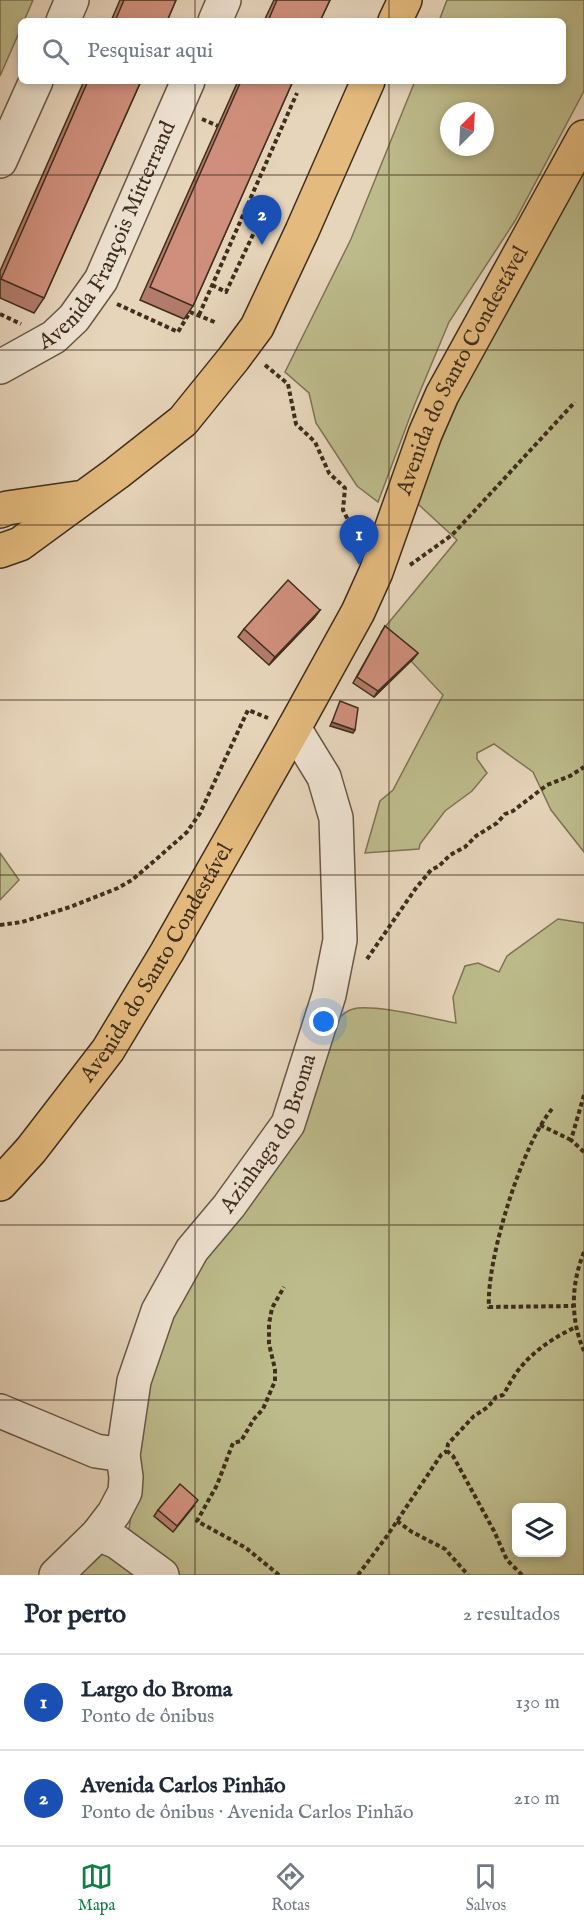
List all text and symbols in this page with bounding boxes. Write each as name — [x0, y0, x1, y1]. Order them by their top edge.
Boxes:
search box — [18, 18, 566, 84]
icon: search — [39, 35, 72, 68]
text: Pesquisar aqui — [87, 37, 213, 65]
north arrow — [440, 102, 494, 156]
street label: Avenida François Mitterrand — [33, 117, 183, 357]
pin: 2 — [242, 196, 282, 245]
street label: Avenida do Santo Condestável — [390, 241, 535, 500]
pin: 1 — [340, 516, 378, 565]
street label: Avenida do Santo Condestável — [74, 839, 240, 1089]
your location — [309, 1007, 338, 1036]
street label: Azinhaga do Broma — [214, 1050, 323, 1220]
map controls — [512, 1503, 566, 1557]
button: layers — [512, 1503, 566, 1557]
text: Por perto — [24, 1598, 126, 1631]
text: 2 resultados — [463, 1602, 560, 1627]
text: Largo do Broma — [81, 1676, 232, 1704]
text: 1 — [40, 1690, 47, 1715]
text: 130 m — [515, 1690, 560, 1715]
text: Ponto de ônibus — [81, 1704, 214, 1729]
text: Avenida Carlos Pinhão — [81, 1772, 286, 1800]
text: 2 — [39, 1786, 48, 1811]
text: 210 m — [514, 1786, 560, 1811]
text: Ponto de ônibus · Avenida Carlos Pinhão — [81, 1800, 414, 1825]
tab: Mapa — [78, 1860, 115, 1916]
tab: Rotas — [271, 1860, 310, 1916]
tab: Salvos — [466, 1860, 506, 1916]

